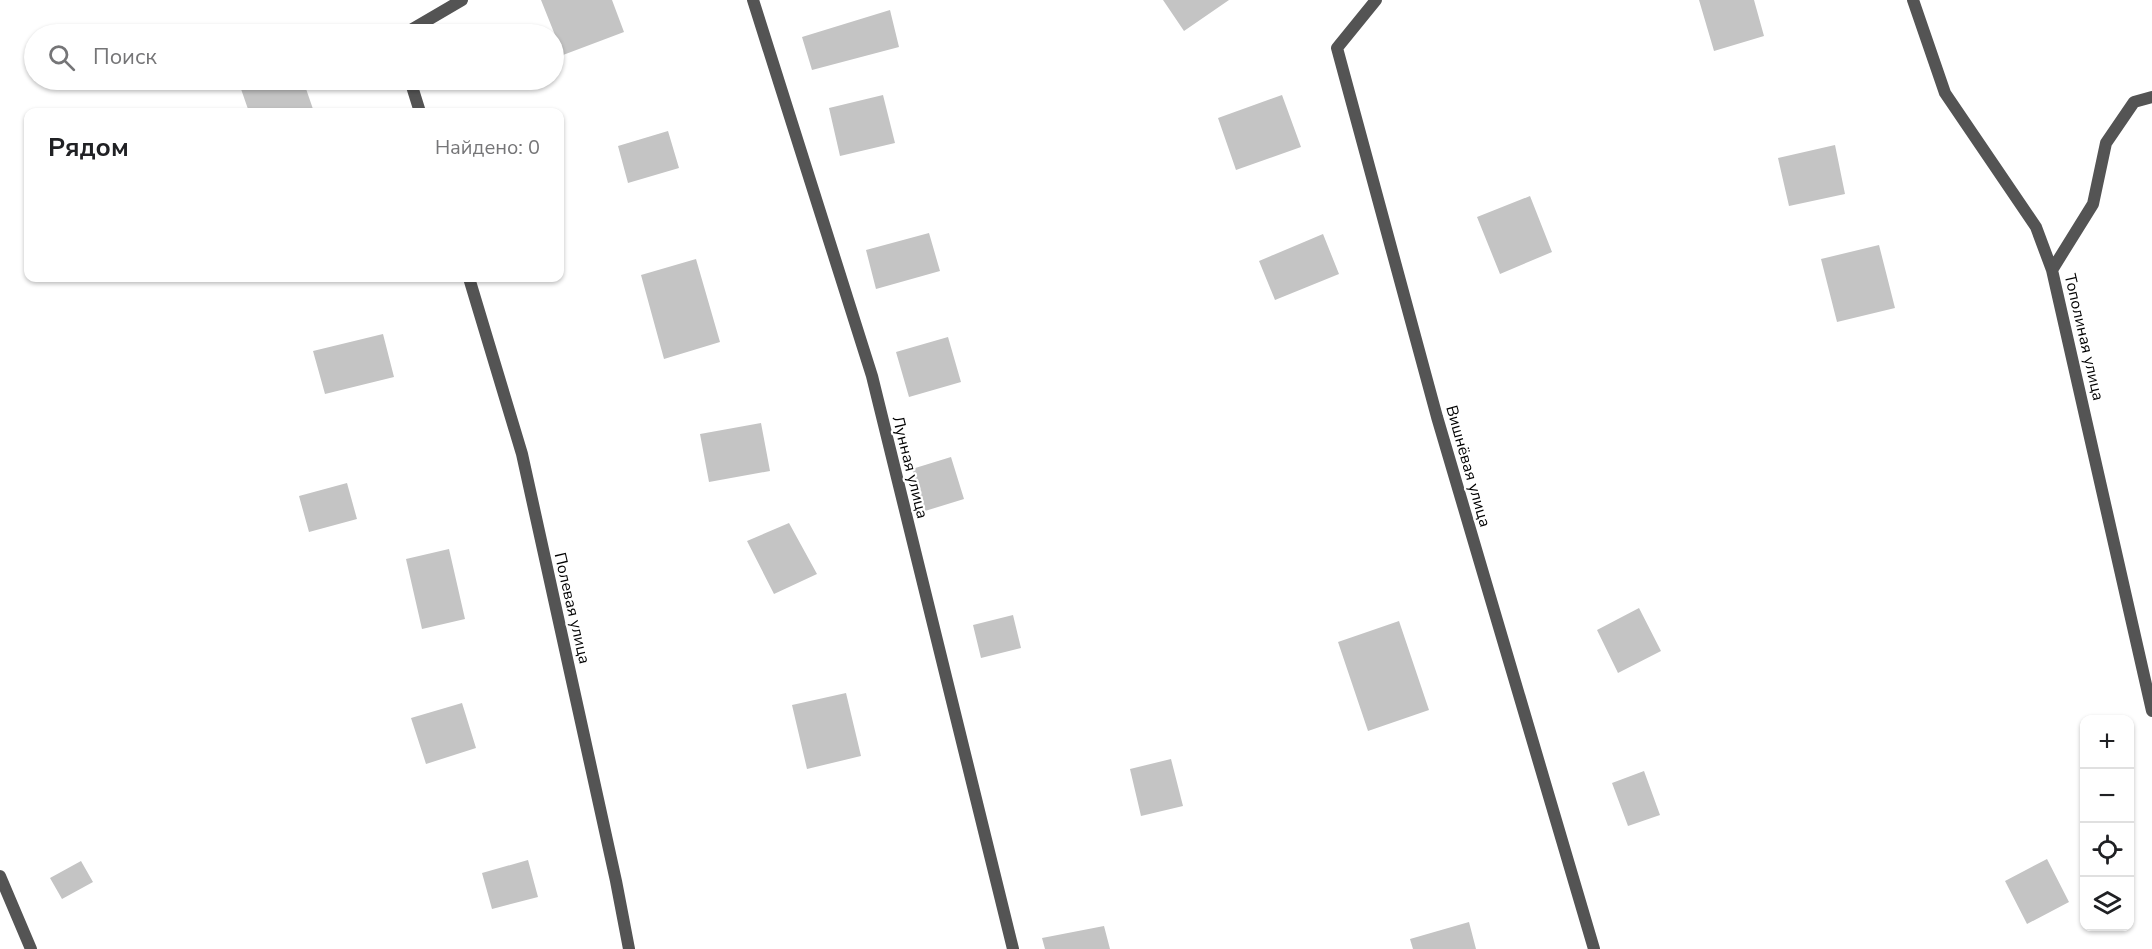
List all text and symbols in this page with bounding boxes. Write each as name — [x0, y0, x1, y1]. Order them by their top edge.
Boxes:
search box — [24, 24, 564, 90]
icon: search — [45, 41, 78, 74]
text: Поиск — [93, 42, 157, 72]
text: Рядом — [48, 130, 129, 165]
text: Найдено: 0 — [435, 134, 540, 161]
street label: Тополиная улица — [2059, 272, 2109, 403]
street label: Вишнёвая улица — [1440, 403, 1496, 530]
street label: Лунная улица — [887, 414, 933, 521]
street label: Полевая улица — [549, 550, 596, 666]
map controls — [2080, 715, 2134, 931]
button: + — [2080, 715, 2134, 769]
button: − — [2080, 769, 2134, 823]
button: locate — [2080, 823, 2134, 877]
button: layers — [2080, 877, 2134, 931]

